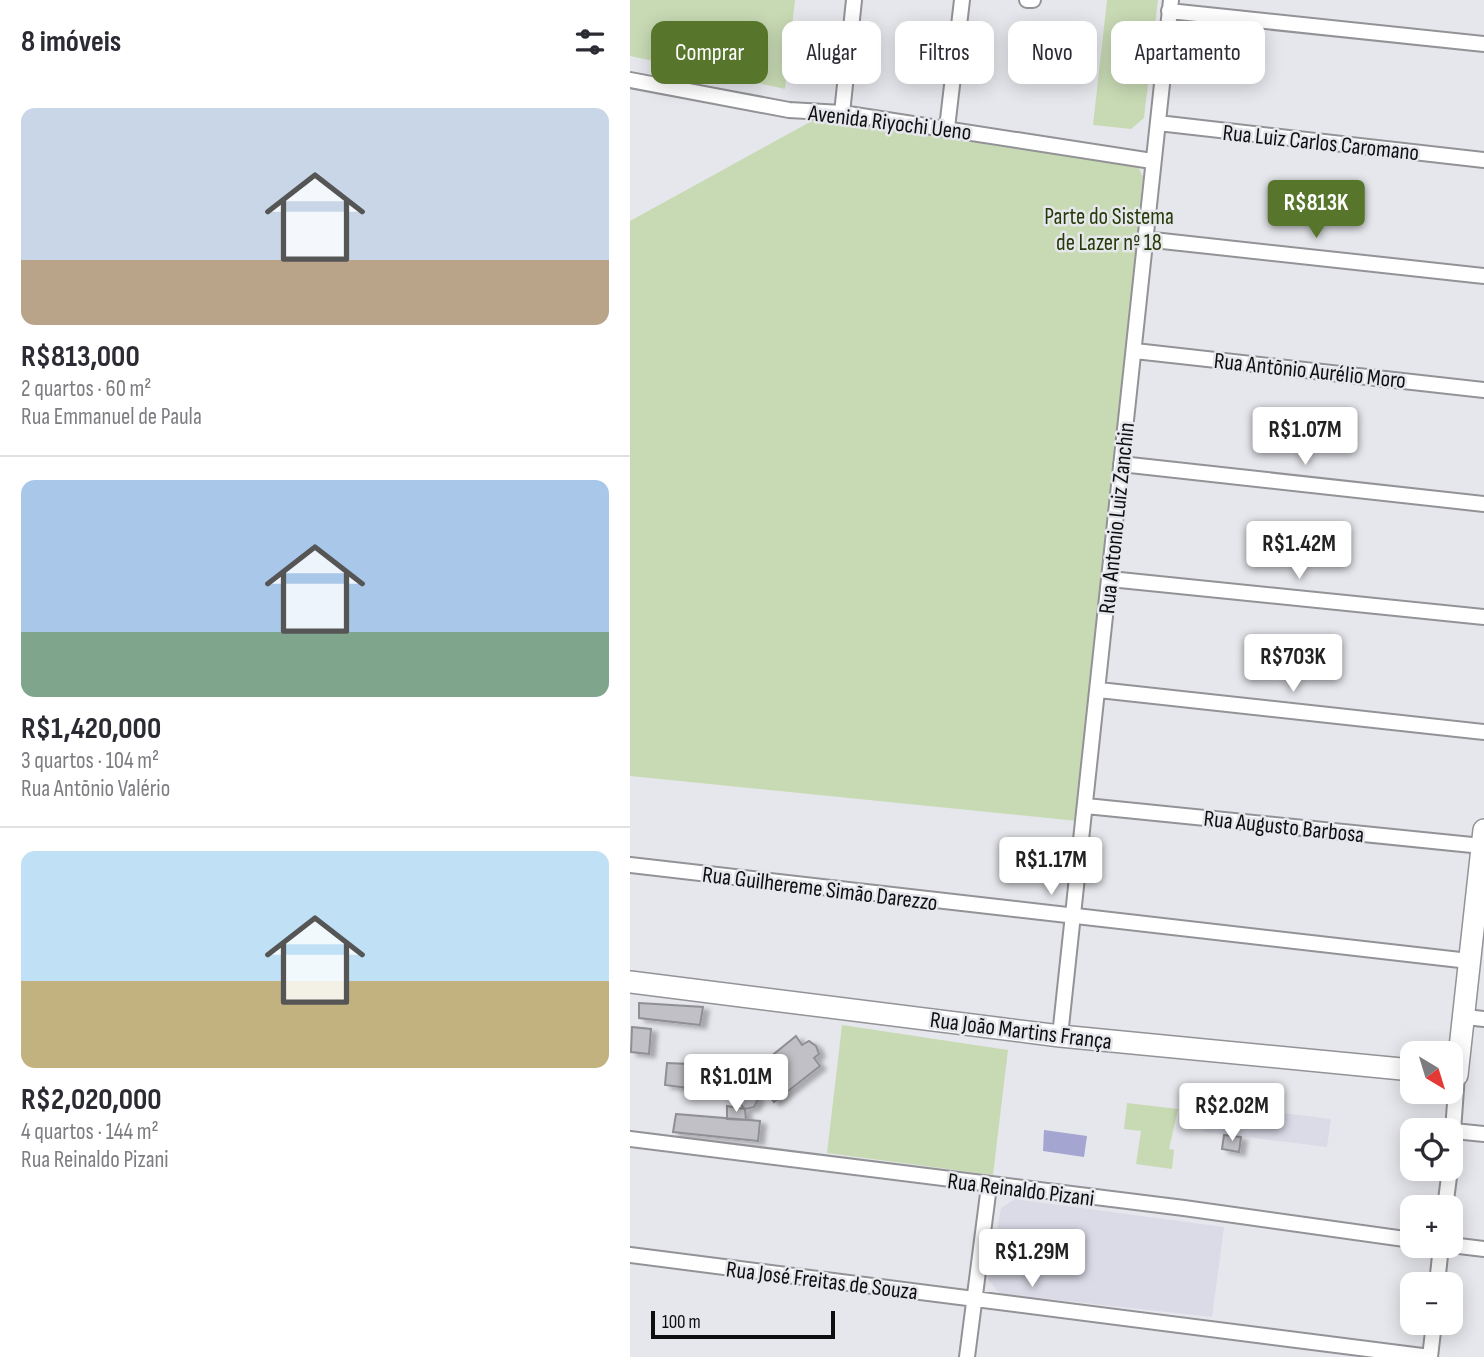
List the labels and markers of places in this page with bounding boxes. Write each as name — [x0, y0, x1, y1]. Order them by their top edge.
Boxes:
pin: R$813K — [1259, 180, 1373, 240]
pin: R$1.07M — [1240, 407, 1370, 467]
pin: R$1.42M — [1234, 522, 1364, 581]
pin: R$703K — [1236, 634, 1350, 694]
pin: R$1.17M — [986, 838, 1116, 897]
pin: R$1.01M — [671, 1054, 801, 1114]
pin: R$2.02M — [1167, 1084, 1297, 1143]
pin: R$1.29M — [967, 1230, 1097, 1289]

